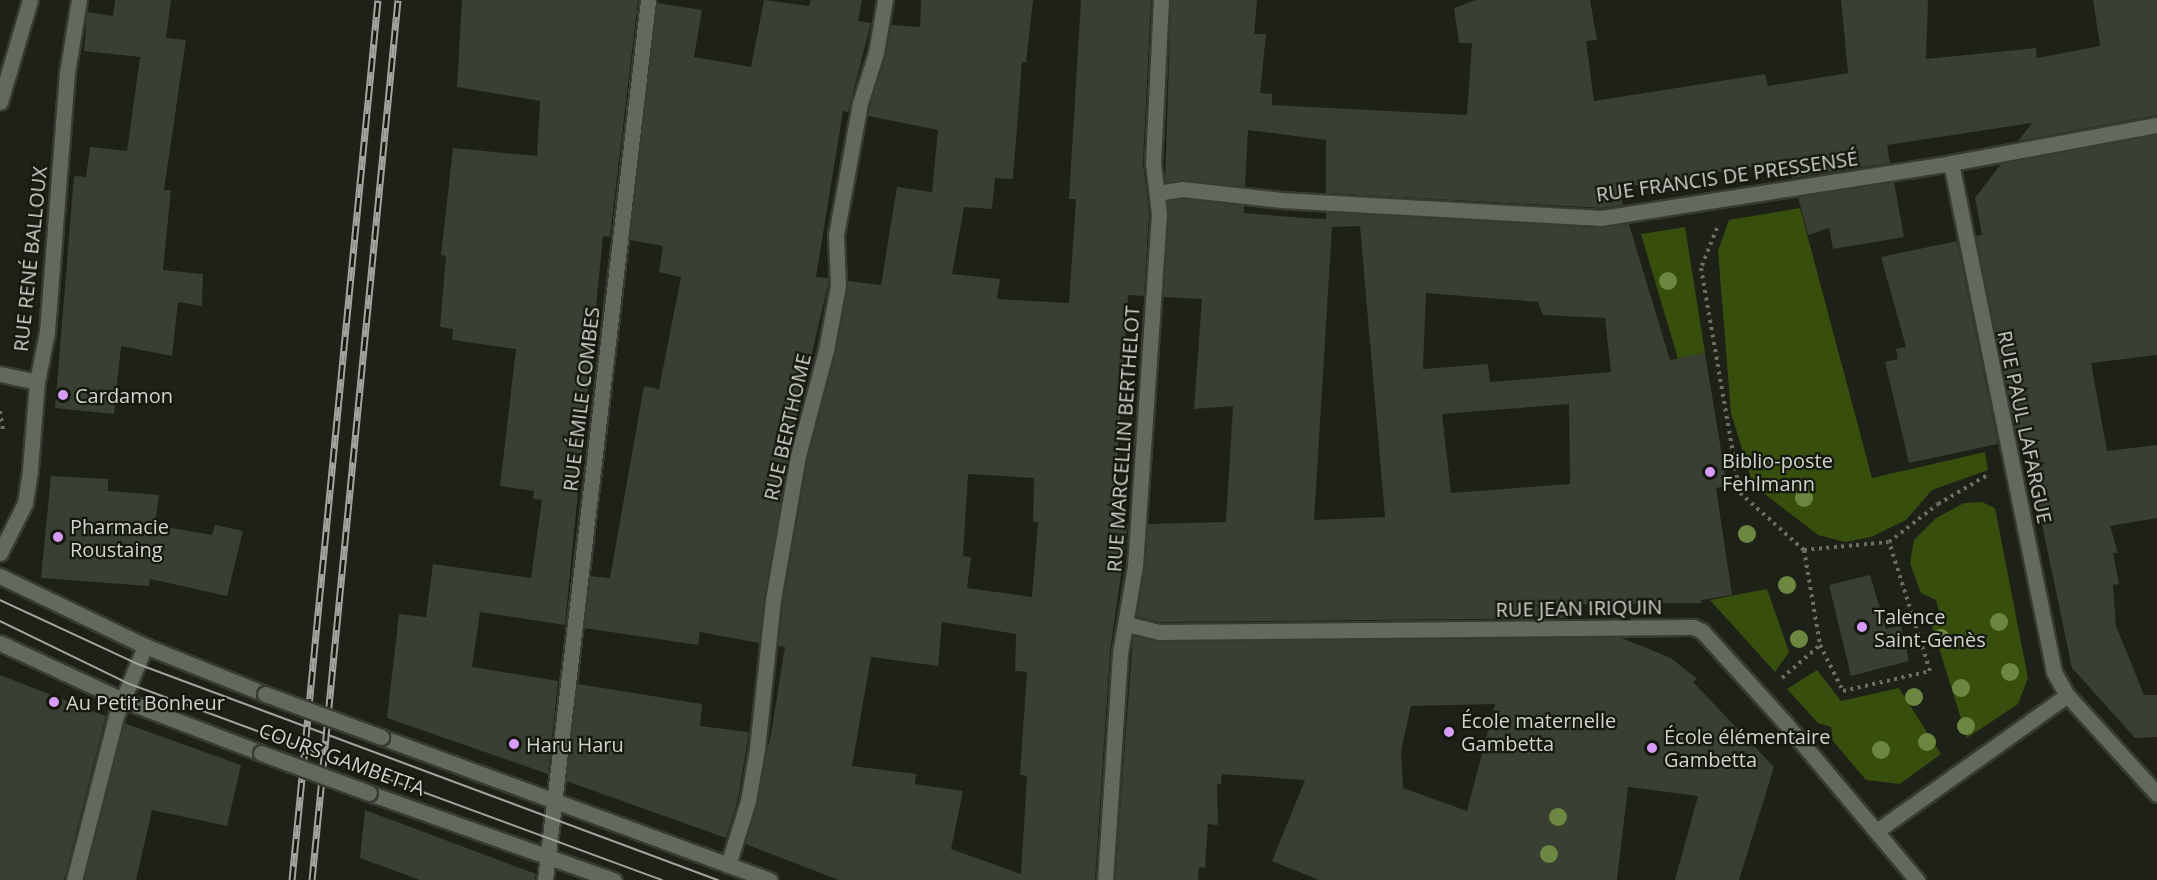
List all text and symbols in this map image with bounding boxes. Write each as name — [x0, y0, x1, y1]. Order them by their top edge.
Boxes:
street label: RUE FRANCIS DE PRESSENSÉ — [1594, 146, 1860, 206]
street label: RUE RENÉ BALLOUX — [8, 165, 52, 353]
street label: RUE ÉMILE COMBES — [558, 305, 604, 493]
street label: RUE MARCELLIN BERTHELOT — [1102, 305, 1144, 573]
street label: RUE PAUL LAFARGUE — [1993, 328, 2057, 526]
street label: RUE BERTHOME — [758, 351, 816, 503]
place label: Cardamon — [75, 383, 173, 407]
marker: Cardamon — [56, 388, 70, 402]
place label: Biblio-poste Fehlmann — [1722, 448, 1833, 495]
marker: Biblio-poste Fehlmann — [1703, 465, 1717, 479]
place label: Pharmacie Roustaing — [70, 514, 169, 561]
marker: Pharmacie Roustaing — [51, 530, 65, 544]
street label: RUE JEAN IRIQUIN — [1495, 595, 1663, 621]
place label: Talence Saint-Genès — [1874, 604, 1986, 651]
marker: Talence Saint-Genès — [1855, 620, 1869, 634]
place label: Au Petit Bonheur — [66, 690, 225, 714]
marker: Au Petit Bonheur — [47, 695, 61, 709]
place label: École maternelle Gambetta — [1461, 708, 1616, 755]
street label: COURS GAMBETTA — [256, 718, 428, 800]
place label: École élémentaire Gambetta — [1664, 724, 1830, 771]
marker: École maternelle Gambetta — [1442, 725, 1456, 739]
place label: Haru Haru — [526, 732, 624, 756]
marker: Haru Haru — [507, 737, 521, 751]
marker: École élémentaire Gambetta — [1645, 741, 1659, 755]

